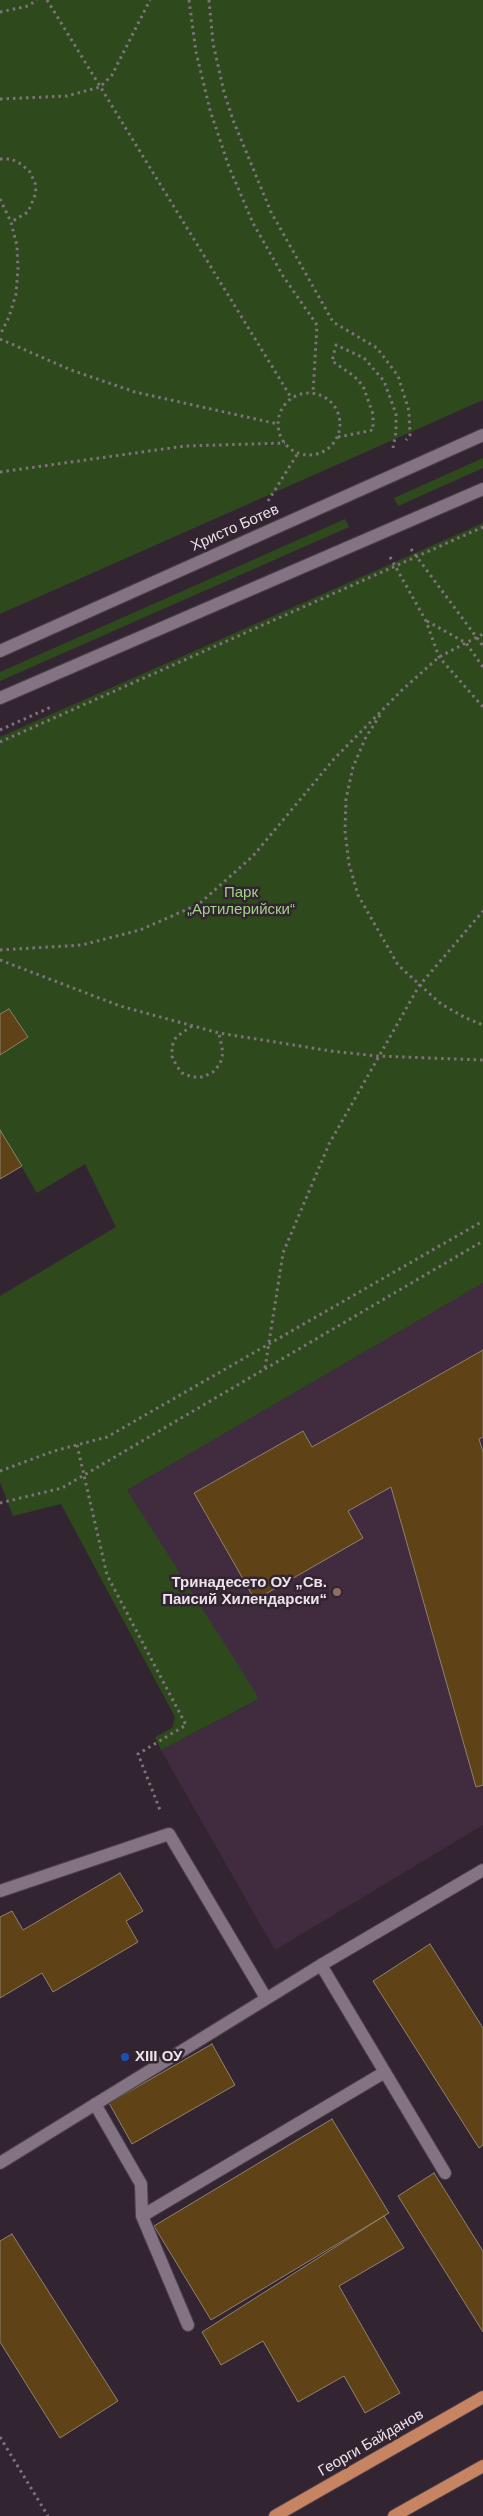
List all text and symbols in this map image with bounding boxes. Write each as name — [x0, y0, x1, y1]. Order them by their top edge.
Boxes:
street label: Христо Ботев — [188, 501, 282, 555]
park label: Парк „Артилерийски“ — [187, 884, 295, 919]
place label: Тринадесето ОУ „Св. Паисий Хилендарски“ — [162, 1574, 327, 1609]
marker: Тринадесето ОУ „Св. Паисий Хилендарски“ — [331, 1586, 343, 1598]
place label: XIII ОУ — [135, 2048, 182, 2066]
marker: XIII ОУ — [119, 2051, 131, 2063]
street label: Георги Байданов — [315, 2406, 427, 2480]

